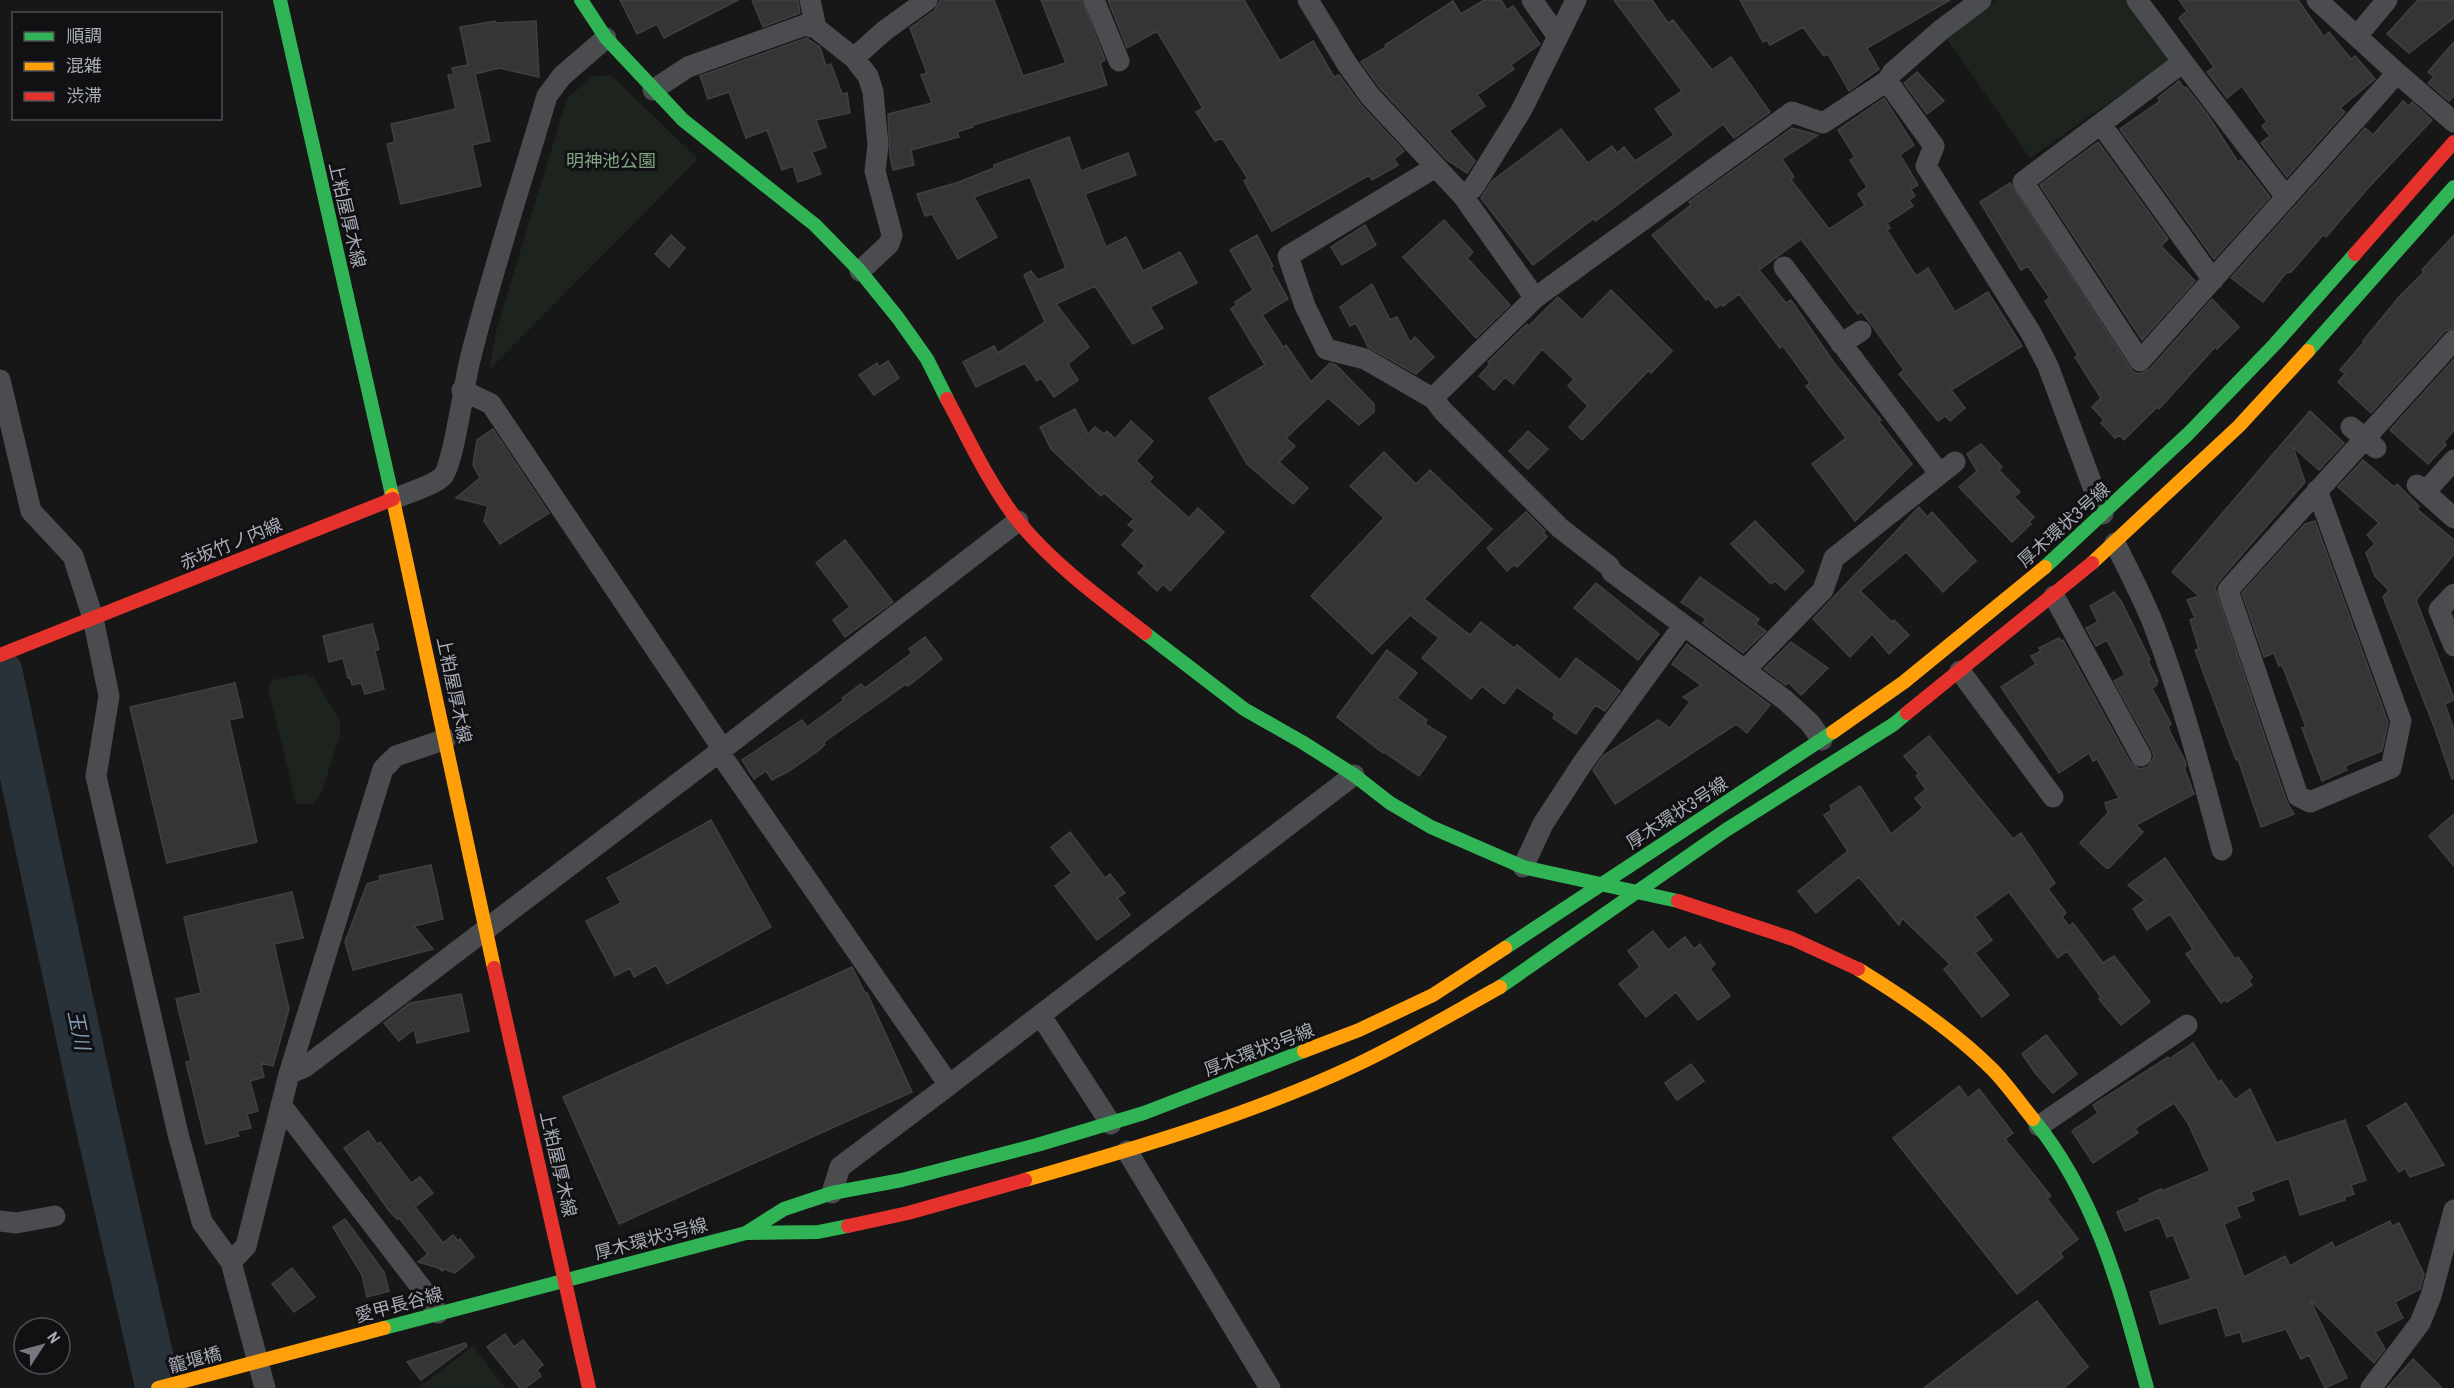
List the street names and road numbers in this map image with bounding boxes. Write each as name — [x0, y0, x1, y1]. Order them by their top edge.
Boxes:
street label: 上粕屋厚木線 — [323, 159, 372, 270]
street label: 厚木環状3号線 — [2012, 476, 2115, 573]
street label: 赤坂竹ノ内線 — [176, 512, 286, 575]
street label: 上粕屋厚木線 — [431, 634, 478, 745]
street label: 厚木環状3号線 — [1621, 770, 1732, 855]
street label: 厚木環状3号線 — [1200, 1017, 1318, 1082]
street label: 上粕屋厚木線 — [534, 1108, 583, 1219]
street label: 厚木環状3号線 — [592, 1211, 710, 1266]
street label: 愛甲長谷線 — [352, 1281, 446, 1328]
street label: 籠堰橋 — [166, 1340, 224, 1379]

